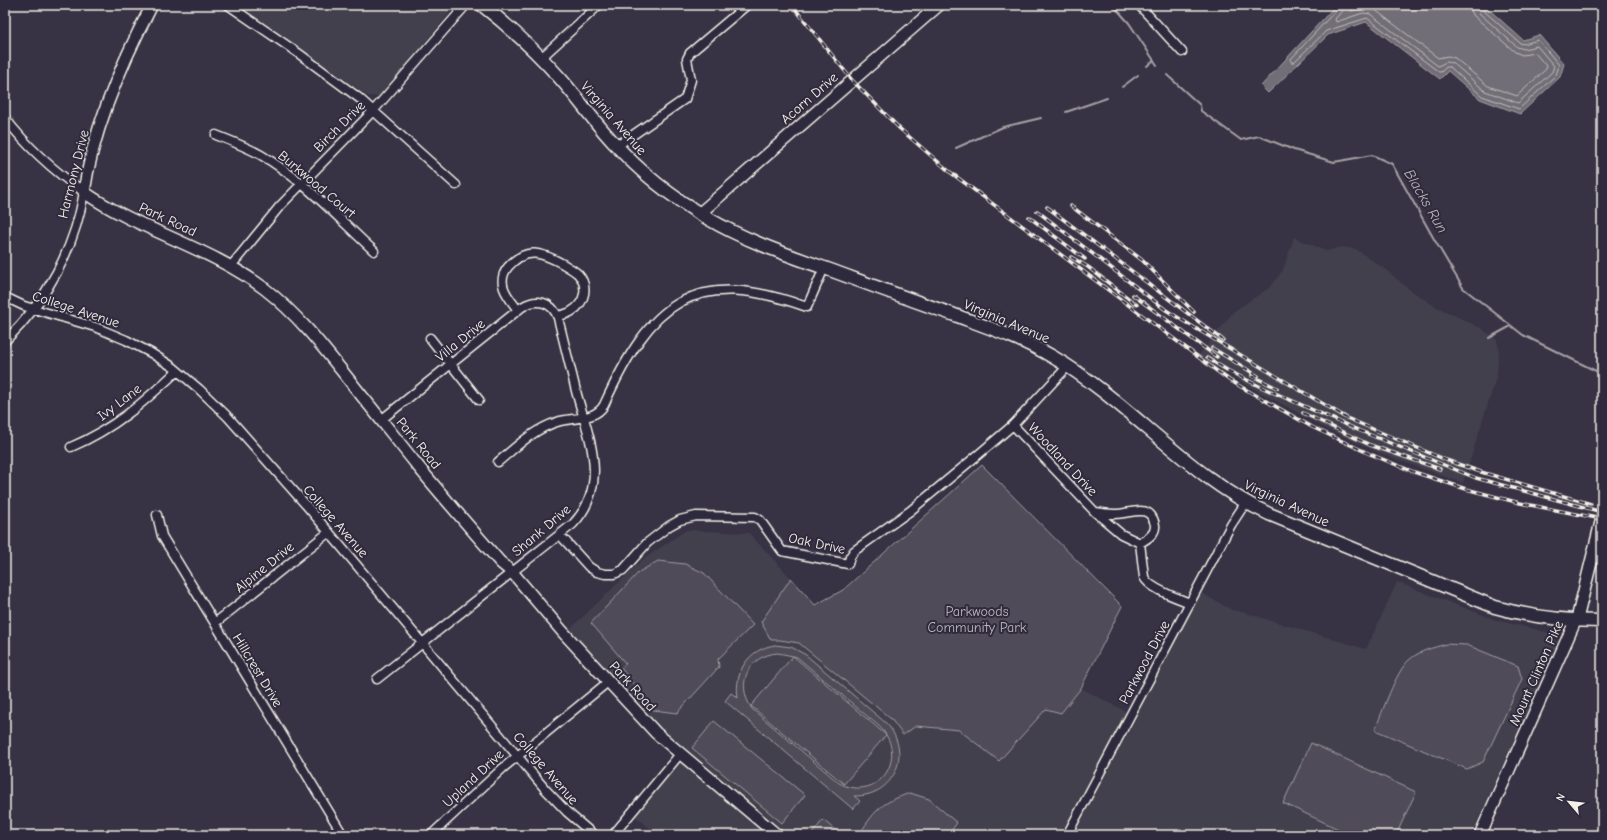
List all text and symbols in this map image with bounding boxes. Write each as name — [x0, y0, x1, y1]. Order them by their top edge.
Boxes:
street label: Acorn Drive — [777, 69, 841, 128]
street label: Virginia Avenue — [577, 78, 650, 159]
street label: Birch Drive — [310, 97, 369, 156]
street label: Harmony Drive — [54, 128, 93, 220]
street label: Burkwood Court — [274, 147, 360, 222]
water label: Blacks Run — [1400, 166, 1452, 236]
street label: Park Road — [136, 199, 199, 240]
street label: College Avenue — [30, 287, 122, 332]
street label: Virginia Avenue — [961, 296, 1052, 347]
street label: Villa Drive — [432, 315, 489, 366]
street label: Ivy Lane — [94, 380, 145, 425]
street label: Park Road — [393, 414, 445, 473]
street label: Woodland Drive — [1024, 419, 1101, 500]
street label: Virginia Avenue — [1242, 476, 1332, 531]
street label: College Avenue — [299, 481, 372, 561]
street label: Shank Drive — [508, 501, 574, 560]
street label: Oak Drive — [787, 529, 847, 558]
street label: Alpine Drive — [231, 538, 297, 596]
park label: Parkwoods Community Park — [928, 603, 1027, 636]
street label: Parkwood Drive — [1115, 618, 1174, 707]
street label: Mount Clinton Pike — [1506, 618, 1567, 728]
street label: Hillcrest Drive — [229, 630, 286, 710]
street label: Park Road — [606, 658, 660, 715]
street label: College Avenue — [509, 728, 582, 808]
street label: Upland Drive — [439, 746, 507, 811]
north arrow — [1549, 782, 1589, 822]
text: N — [1553, 791, 1568, 804]

